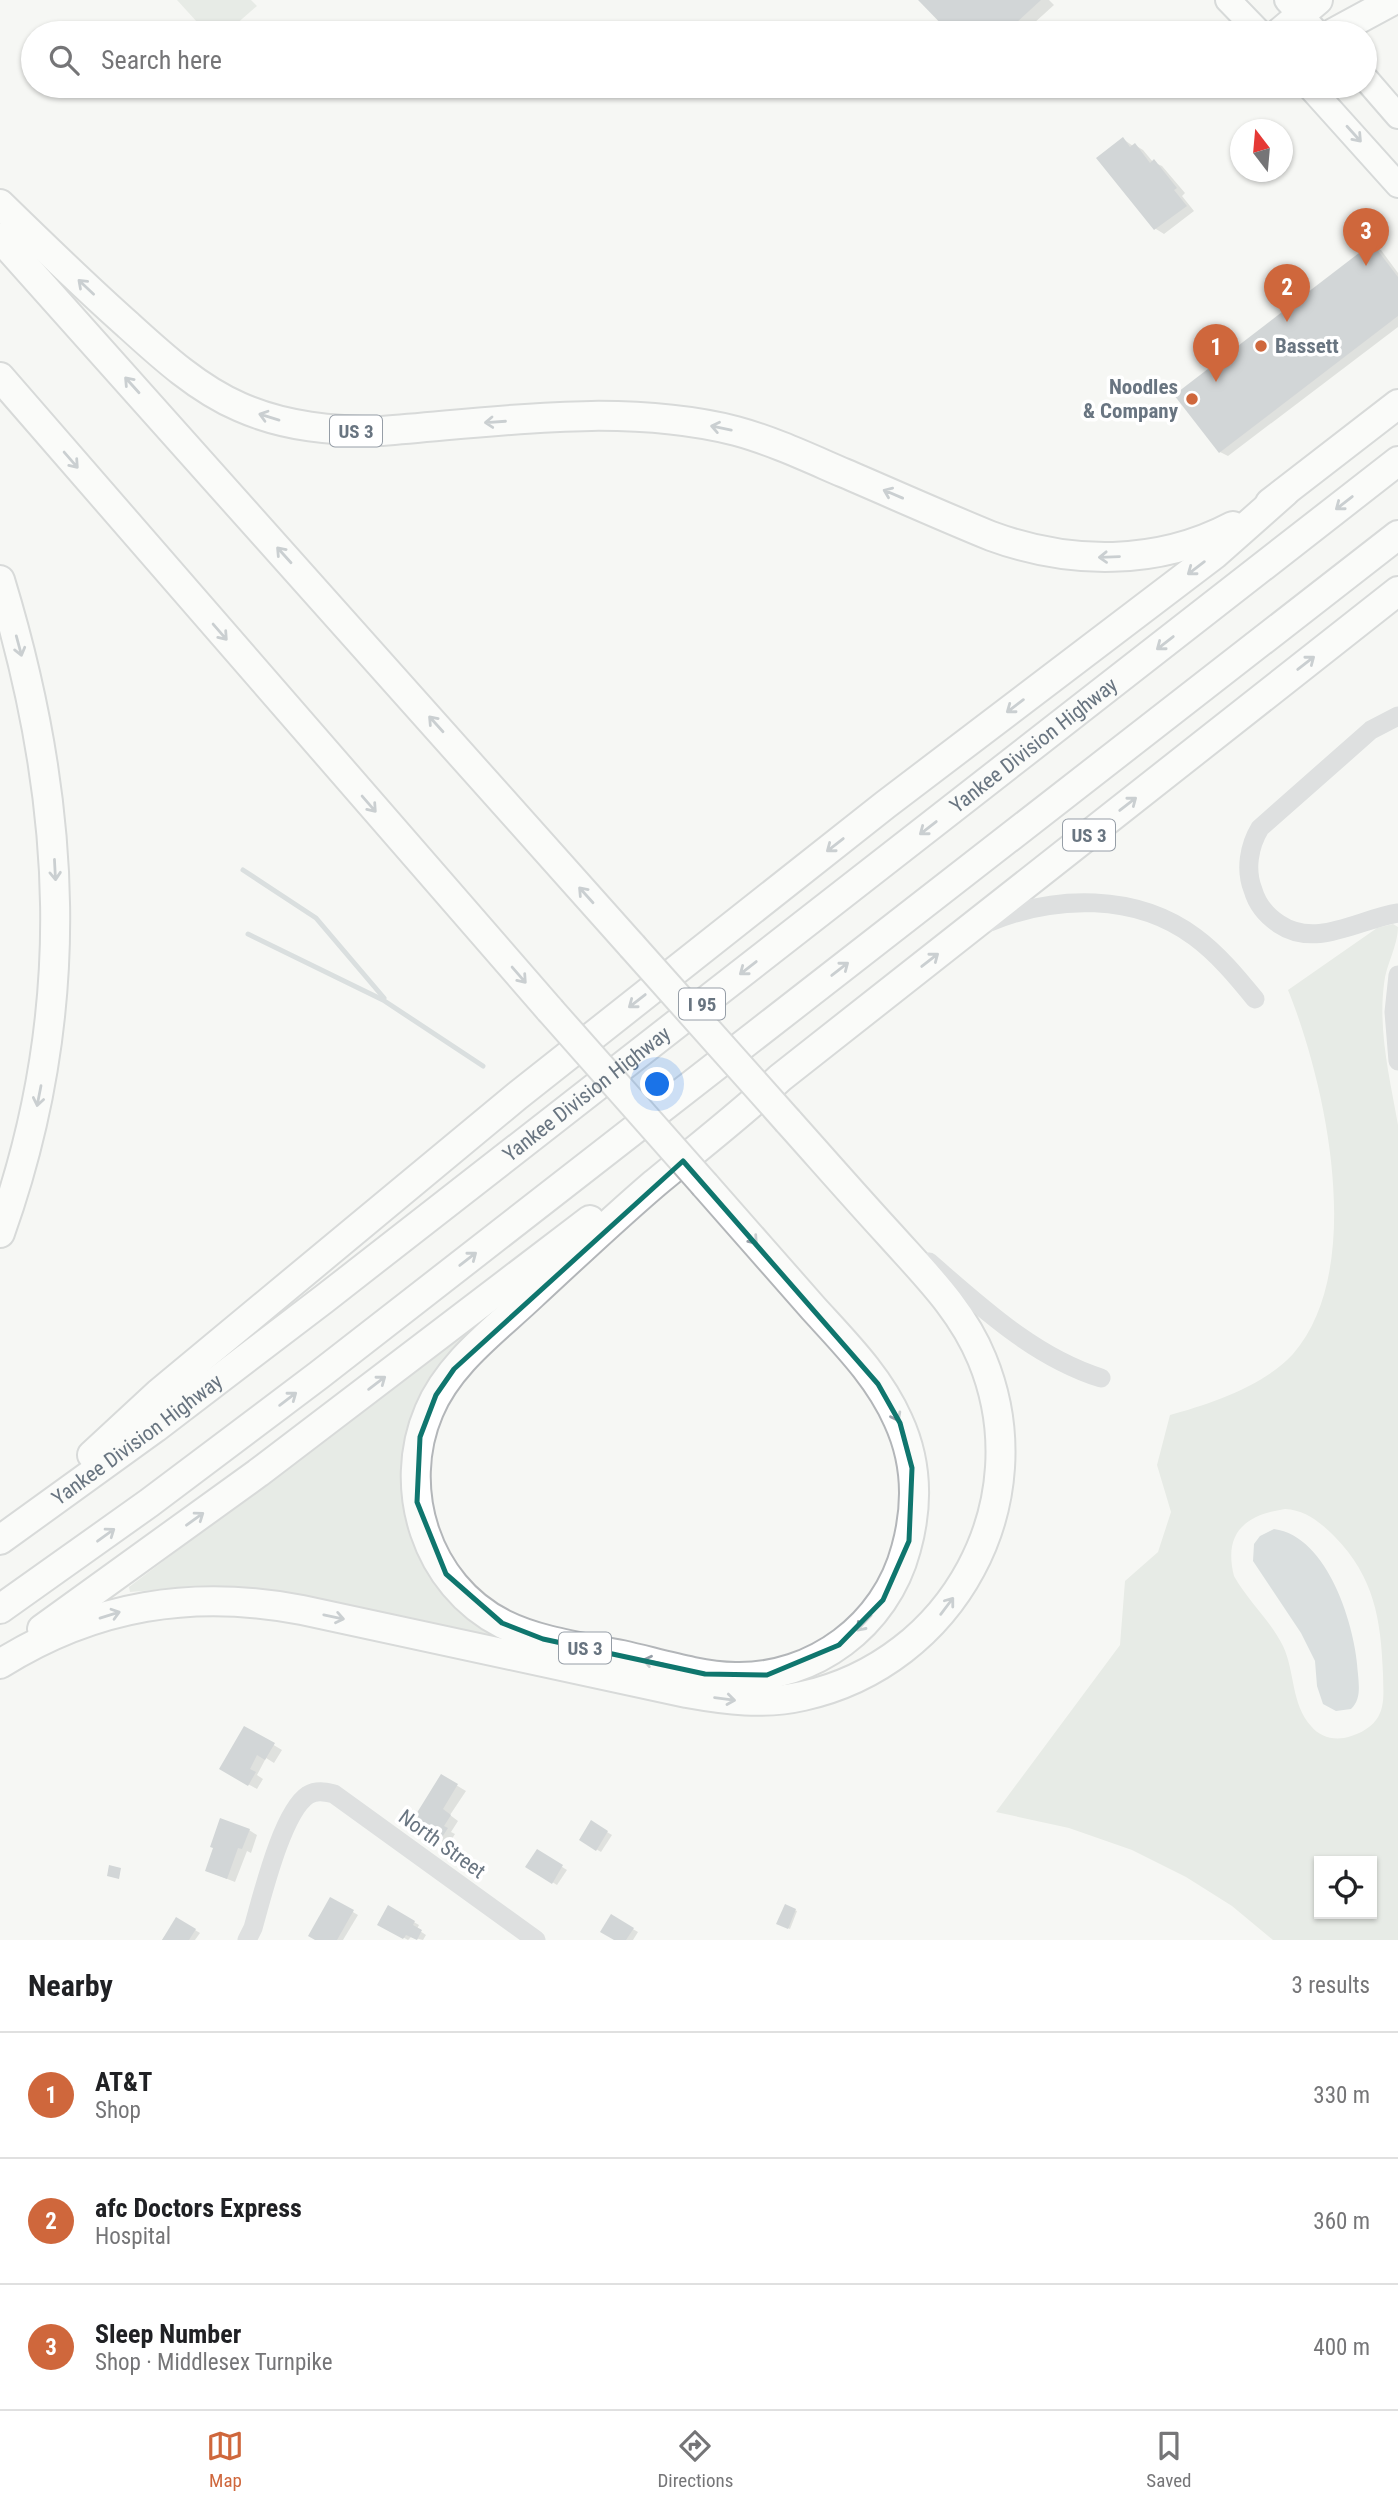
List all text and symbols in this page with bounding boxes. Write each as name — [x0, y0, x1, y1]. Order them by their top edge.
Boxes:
search box — [21, 21, 1377, 98]
icon: search — [45, 41, 83, 79]
text: Search here — [101, 45, 222, 75]
north arrow — [1230, 119, 1293, 182]
one-way arrow — [1346, 125, 1363, 142]
pin: 3 — [1343, 208, 1389, 266]
pin: 2 — [1264, 264, 1310, 322]
one-way arrow — [77, 279, 95, 295]
pin: 1 — [1193, 324, 1239, 382]
place label: Bassett — [1275, 334, 1339, 358]
marker: Bassett — [1253, 338, 1269, 354]
place label: Noodles & Company — [1083, 375, 1179, 423]
one-way arrow — [124, 376, 140, 394]
marker: Noodles & Company — [1184, 391, 1200, 407]
one-way arrow — [259, 410, 281, 423]
road number: US 3 — [330, 416, 382, 446]
one-way arrow — [484, 416, 507, 429]
one-way arrow — [711, 421, 733, 434]
one-way arrow — [63, 450, 79, 468]
one-way arrow — [883, 487, 904, 500]
one-way arrow — [1336, 495, 1354, 510]
one-way arrow — [276, 546, 292, 564]
one-way arrow — [1098, 550, 1121, 563]
one-way arrow — [1187, 561, 1206, 576]
one-way arrow — [212, 622, 228, 640]
one-way arrow — [13, 634, 26, 657]
one-way arrow — [1156, 635, 1175, 650]
one-way arrow — [1297, 656, 1315, 671]
street label: Yankee Division Highway — [945, 672, 1122, 818]
one-way arrow — [1006, 699, 1025, 713]
one-way arrow — [428, 716, 444, 734]
one-way arrow — [361, 795, 377, 813]
one-way arrow — [1118, 797, 1136, 812]
one-way arrow — [919, 820, 937, 835]
road number: US 3 — [1063, 820, 1115, 850]
one-way arrow — [826, 837, 844, 853]
one-way arrow — [49, 858, 62, 881]
one-way arrow — [578, 886, 594, 904]
one-way arrow — [920, 953, 938, 968]
one-way arrow — [740, 960, 758, 975]
one-way arrow — [831, 962, 849, 977]
one-way arrow — [511, 966, 527, 984]
road number: I 95 — [679, 988, 725, 1020]
one-way arrow — [628, 993, 646, 1009]
street label: Yankee Division Highway — [498, 1021, 675, 1167]
your location — [640, 1067, 674, 1101]
one-way arrow — [32, 1084, 45, 1107]
one-way arrow — [742, 1227, 758, 1245]
one-way arrow — [458, 1252, 476, 1267]
street label: Yankee Division Highway — [47, 1369, 227, 1510]
one-way arrow — [368, 1375, 386, 1390]
one-way arrow — [278, 1391, 297, 1406]
one-way arrow — [888, 1401, 902, 1422]
one-way arrow — [185, 1512, 204, 1526]
one-way arrow — [96, 1528, 115, 1542]
one-way arrow — [939, 1597, 954, 1616]
one-way arrow — [98, 1607, 120, 1620]
one-way arrow — [322, 1610, 345, 1624]
one-way arrow — [856, 1614, 872, 1632]
road number: US 3 — [559, 1632, 611, 1664]
one-way arrow — [642, 1655, 665, 1669]
one-way arrow — [713, 1692, 736, 1705]
street label: North Street — [394, 1805, 490, 1883]
map controls — [1314, 1856, 1377, 1919]
button: locate — [1314, 1856, 1377, 1919]
text: Nearby — [28, 1968, 113, 2003]
text: 3 results — [1292, 1972, 1370, 1999]
text: AT&T — [95, 2067, 152, 2097]
text: 1 — [45, 2082, 57, 2109]
text: 330 m — [1313, 2082, 1370, 2109]
text: Shop — [95, 2097, 141, 2124]
text: afc Doctors Express — [95, 2193, 302, 2223]
text: 2 — [45, 2208, 57, 2235]
text: 360 m — [1313, 2208, 1370, 2235]
text: Hospital — [95, 2223, 171, 2250]
text: Sleep Number — [95, 2319, 241, 2349]
text: 3 — [45, 2334, 57, 2361]
text: 400 m — [1313, 2334, 1370, 2361]
text: Shop · Middlesex Turnpike — [95, 2349, 333, 2376]
tab: Map — [206, 2427, 244, 2492]
tab: Directions — [657, 2427, 733, 2492]
tab: Saved — [1146, 2427, 1192, 2492]

